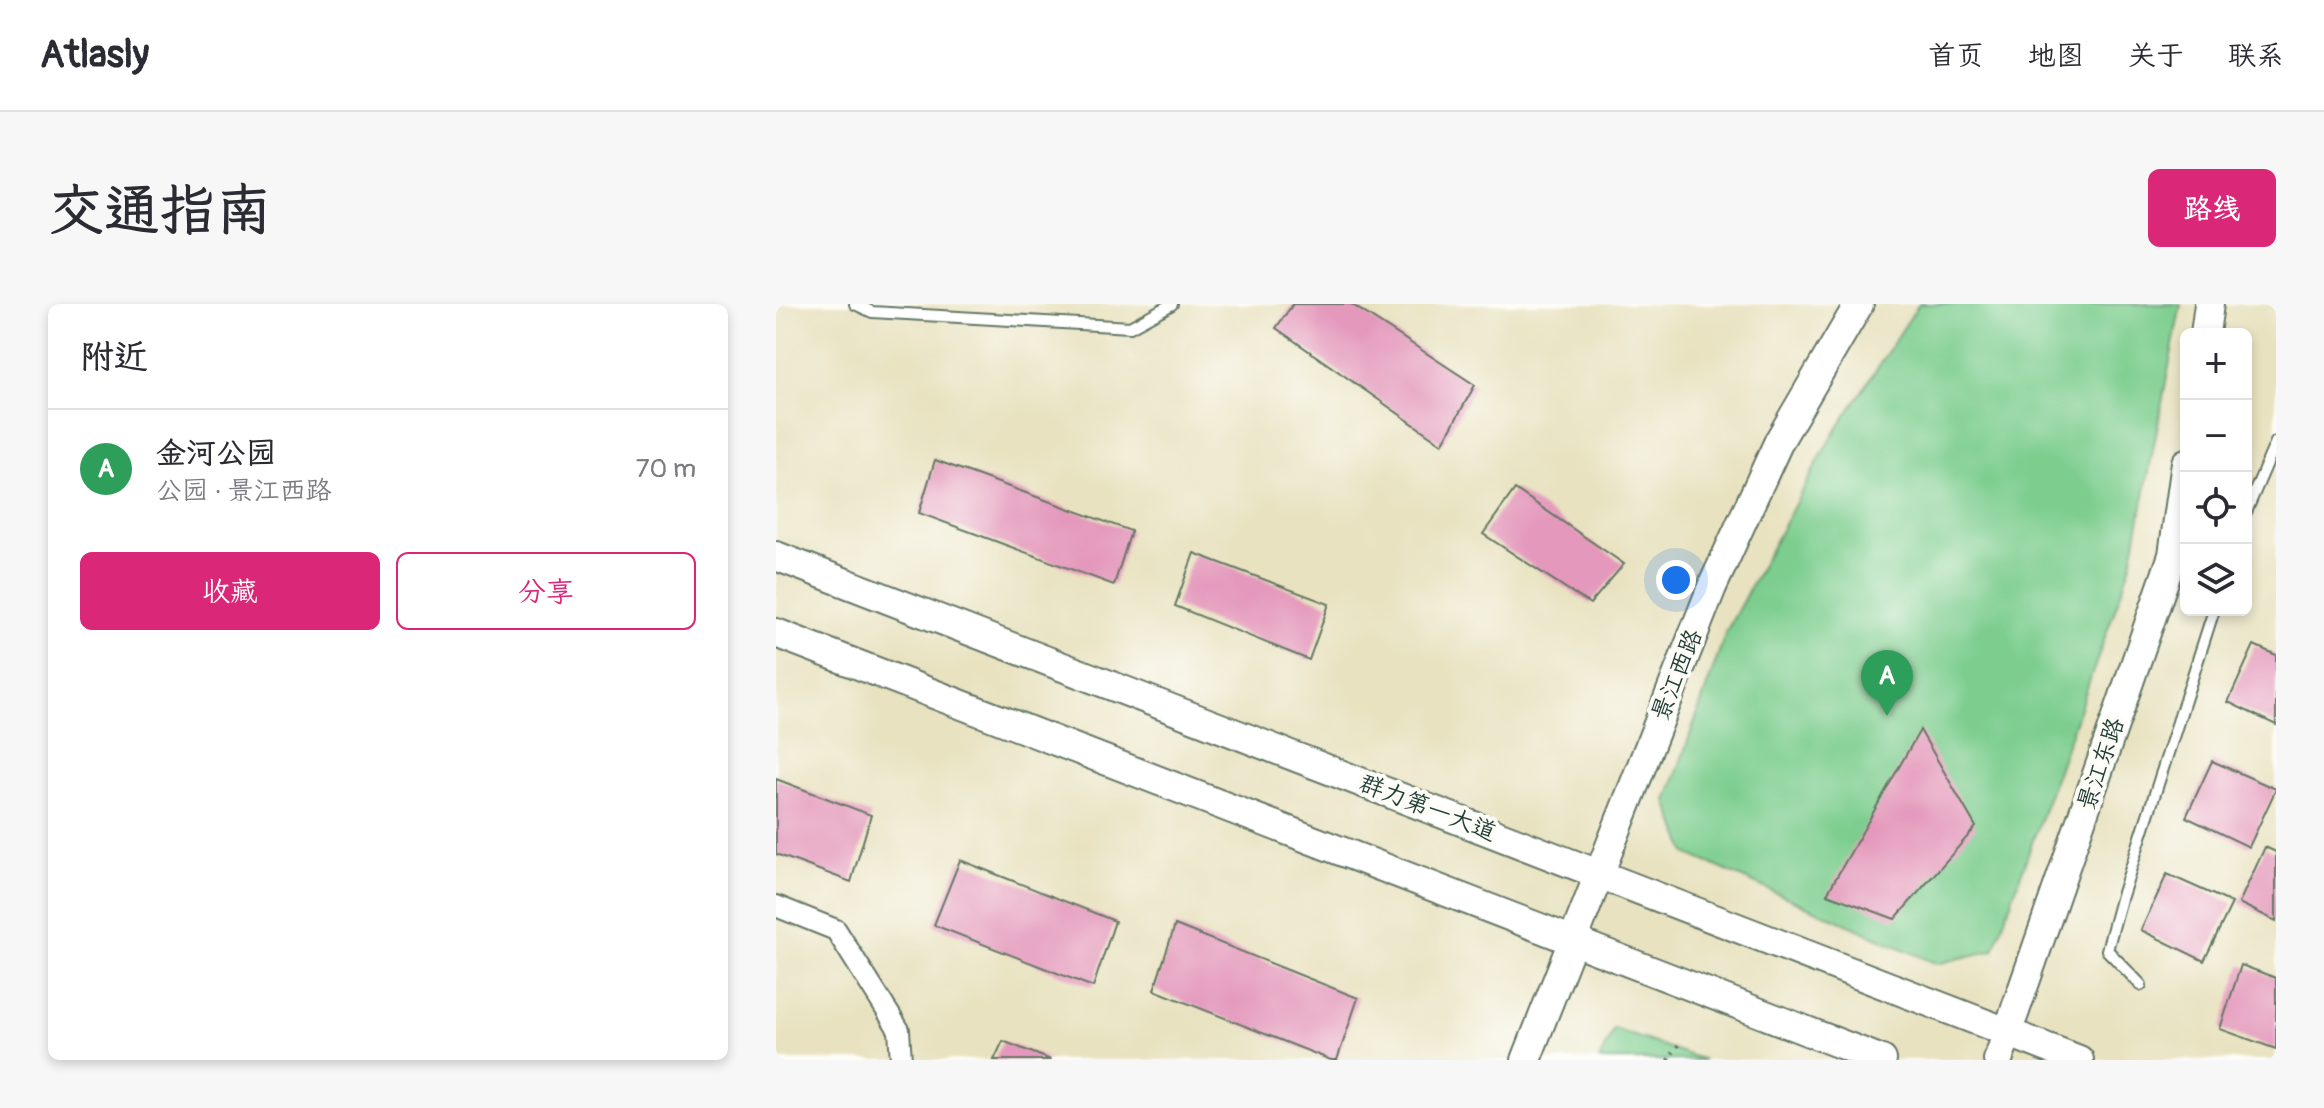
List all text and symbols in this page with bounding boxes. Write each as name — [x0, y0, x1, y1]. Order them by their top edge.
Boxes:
text: Atlasly — [40, 31, 149, 79]
text: 首页 — [1928, 39, 1984, 74]
text: 地图 — [2028, 39, 2084, 74]
text: 关于 — [2128, 39, 2184, 74]
text: 联系 — [2228, 39, 2284, 74]
button: 路线 — [2148, 169, 2276, 247]
text: 交通指南 — [48, 177, 272, 246]
map controls — [2180, 328, 2252, 616]
button: + — [2180, 328, 2252, 400]
text: 附近 — [80, 336, 148, 379]
button: − — [2180, 400, 2252, 472]
text: 金河公园 — [156, 435, 276, 472]
text: A — [98, 453, 114, 485]
text: 70 m — [636, 453, 696, 485]
button: locate — [2180, 472, 2252, 544]
text: 公园 · 景江西路 — [156, 475, 332, 507]
button: layers — [2180, 544, 2252, 616]
button: 收藏 — [80, 552, 380, 630]
button: 分享 — [396, 552, 696, 630]
your location — [1656, 560, 1696, 600]
street label: 景江西路 — [1646, 625, 1708, 725]
pin: A — [1861, 650, 1913, 716]
street label: 景江东路 — [2072, 714, 2130, 814]
street label: 群力第一大道 — [1356, 769, 1500, 847]

